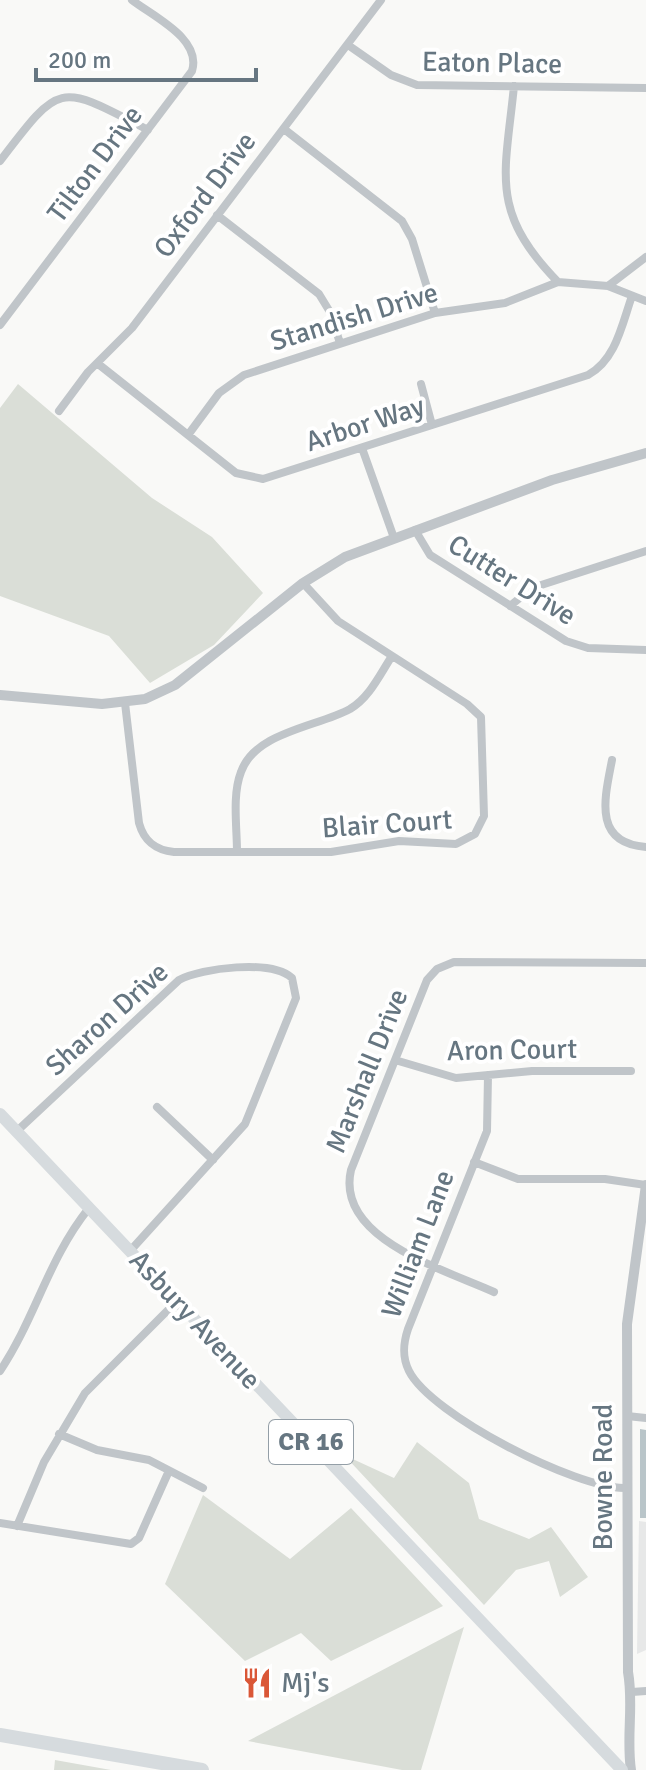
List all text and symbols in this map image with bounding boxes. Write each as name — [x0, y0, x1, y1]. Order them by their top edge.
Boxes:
scale bar — [36, 32, 256, 82]
text: 200 m — [48, 45, 111, 75]
street label: Eaton Place — [422, 45, 562, 81]
street label: Tilton Drive — [40, 99, 150, 229]
street label: Oxford Drive — [147, 125, 263, 265]
street label: Standish Drive — [266, 275, 442, 359]
street label: Arbor Way — [301, 389, 429, 459]
street label: Cutter Drive — [442, 527, 582, 633]
street label: Blair Court — [321, 802, 454, 846]
street label: Sharon Drive — [39, 955, 175, 1083]
street label: Marshall Drive — [319, 984, 415, 1158]
street label: Aron Court — [447, 1032, 578, 1068]
street label: William Lane — [374, 1165, 462, 1323]
street label: Asbury Avenue — [122, 1244, 268, 1396]
street label: Bowne Road — [586, 1404, 620, 1550]
road number: CR 16 — [269, 1420, 353, 1464]
restaurant icon: Mj's — [240, 1666, 274, 1700]
place label: Mj's — [281, 1666, 329, 1700]

